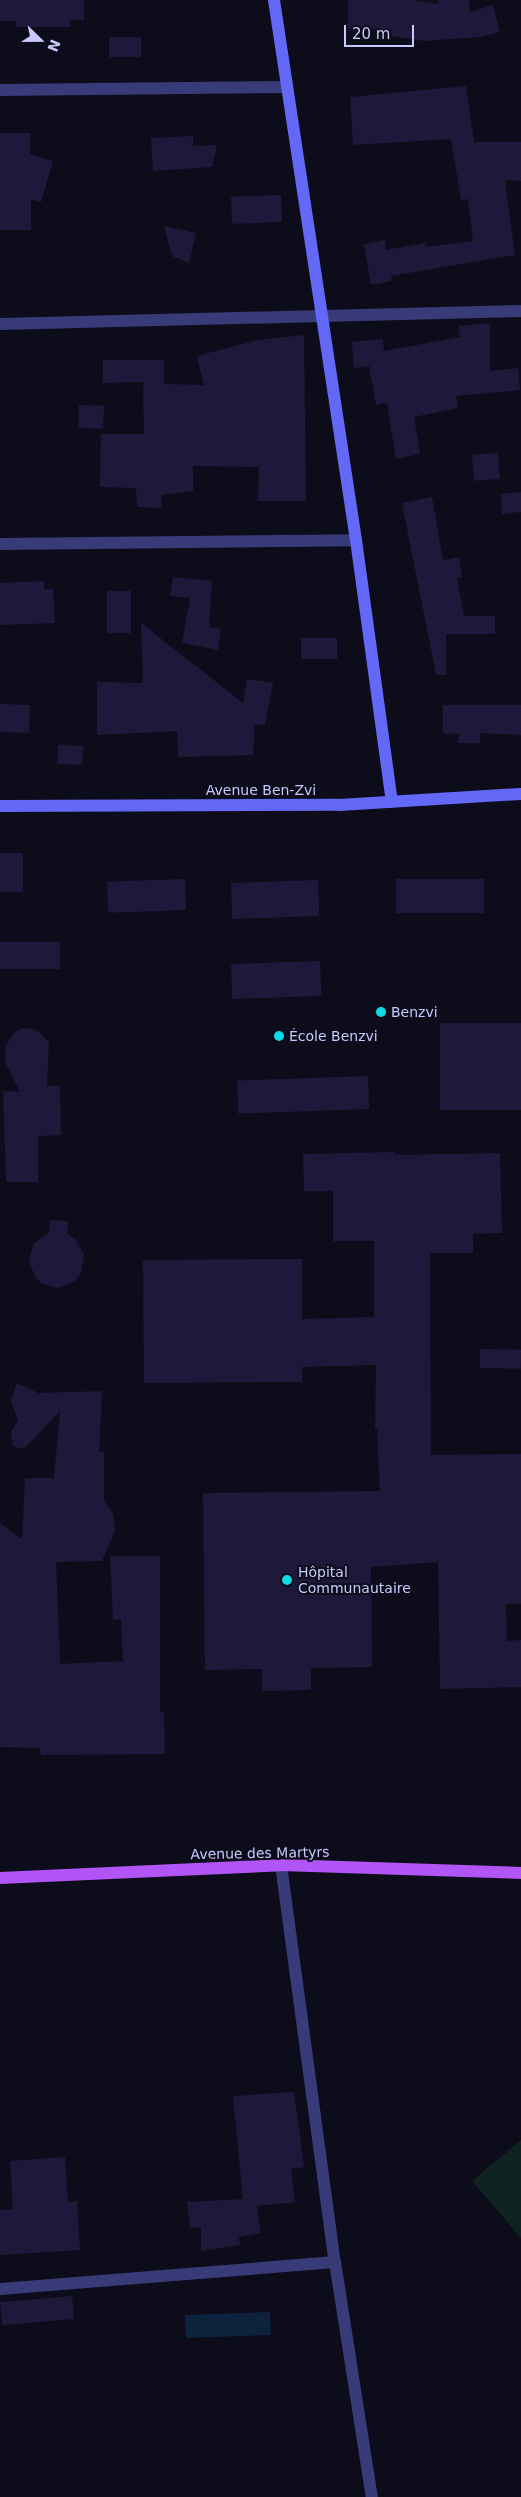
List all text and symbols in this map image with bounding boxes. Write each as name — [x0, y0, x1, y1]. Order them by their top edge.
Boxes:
north arrow — [15, 15, 65, 65]
scale bar — [346, 15, 416, 47]
text: 20 m — [352, 25, 390, 43]
text: N — [44, 37, 64, 54]
street label: Avenue Ben-Zvi — [206, 782, 316, 798]
place label: Benzvi — [391, 1004, 438, 1020]
marker: Benzvi — [375, 1006, 387, 1018]
place label: École Benzvi — [289, 1028, 378, 1044]
marker: École Benzvi — [273, 1030, 285, 1042]
place label: Hôpital Communautaire — [298, 1564, 411, 1596]
marker: Hôpital Communautaire — [280, 1573, 294, 1587]
street label: Avenue des Martyrs — [190, 1843, 330, 1863]

